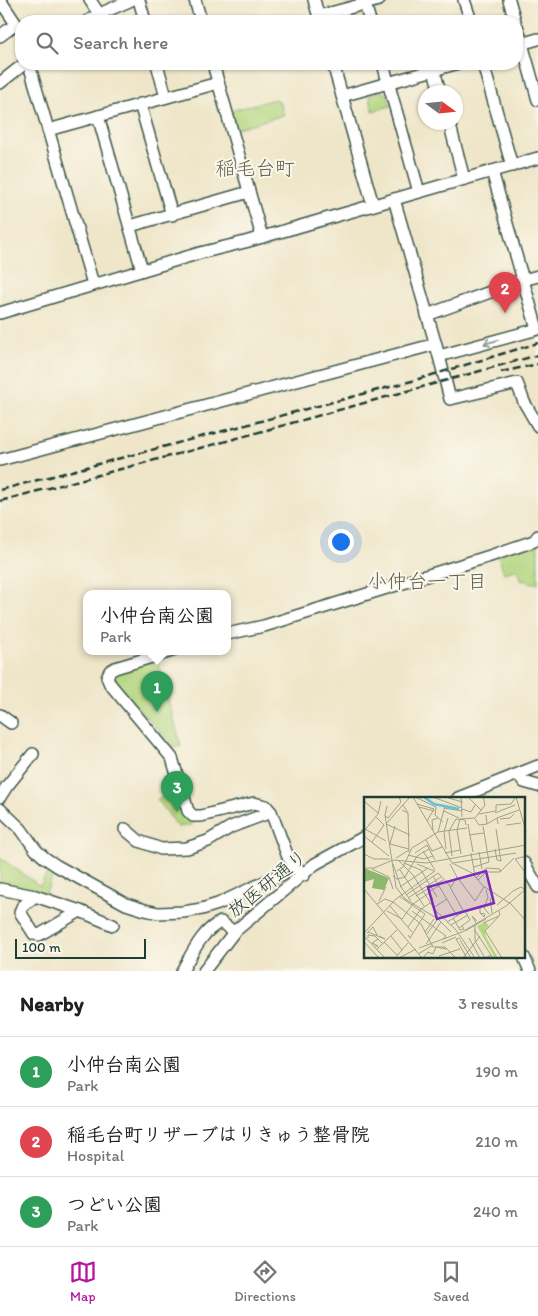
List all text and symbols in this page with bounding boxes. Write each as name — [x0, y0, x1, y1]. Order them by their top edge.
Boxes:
search box — [15, 15, 523, 70]
icon: search — [33, 29, 61, 57]
text: Search here — [73, 31, 168, 54]
north arrow — [418, 85, 463, 130]
district label: 稲毛台町 — [215, 156, 295, 180]
pin: 2 — [489, 272, 521, 313]
one-way arrow — [483, 338, 499, 347]
your location — [328, 529, 354, 555]
district label: 小仲台一丁目 — [367, 569, 487, 593]
popup — [83, 590, 231, 655]
text: 小仲台南公園 — [100, 604, 214, 627]
text: Park — [100, 627, 131, 646]
pin: 1 — [141, 671, 173, 712]
pin: 3 — [161, 771, 193, 812]
inset map — [364, 797, 526, 958]
street label: 放医研通り — [223, 845, 311, 922]
scale bar — [15, 936, 146, 959]
text: 100 m — [22, 939, 61, 956]
text: Nearby — [20, 991, 84, 1016]
text: 3 results — [458, 994, 518, 1013]
text: 小仲台南公園 — [67, 1053, 181, 1076]
text: 1 — [32, 1062, 40, 1081]
text: 190 m — [475, 1062, 518, 1081]
text: Park — [67, 1076, 98, 1095]
text: 稲毛台町リザーブはりきゅう整骨院 — [67, 1123, 369, 1146]
text: 2 — [32, 1132, 40, 1151]
text: 210 m — [475, 1132, 518, 1151]
text: Hospital — [67, 1146, 124, 1165]
text: つどい公園 — [67, 1193, 162, 1216]
text: 3 — [32, 1202, 40, 1221]
text: 240 m — [473, 1202, 518, 1221]
text: Park — [67, 1216, 98, 1235]
tab: Map — [69, 1258, 97, 1305]
tab: Directions — [234, 1258, 296, 1305]
tab: Saved — [433, 1258, 469, 1305]

